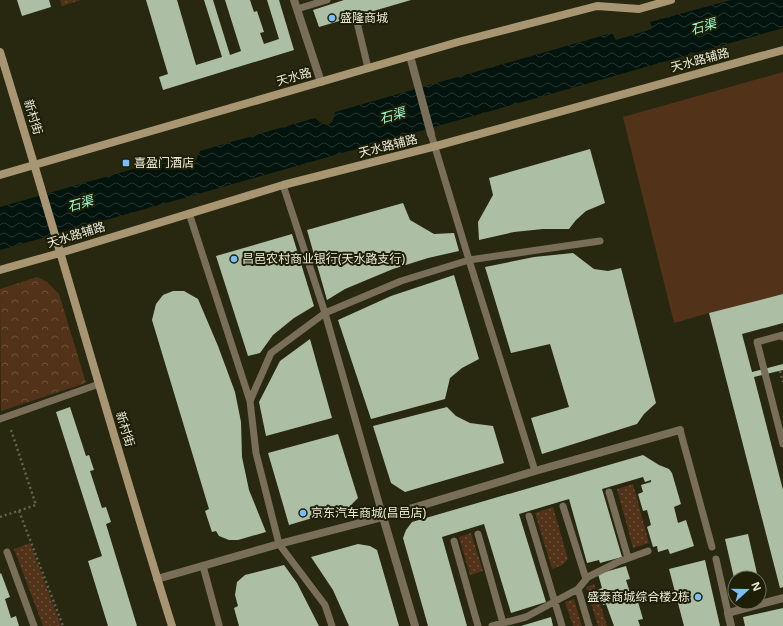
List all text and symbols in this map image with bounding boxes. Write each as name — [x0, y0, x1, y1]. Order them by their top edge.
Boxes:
place label: 盛隆商城 — [340, 9, 388, 26]
marker: 盛隆商城 — [327, 13, 337, 23]
water label: 石渠 — [688, 13, 720, 38]
street label: 天水路辅路 — [669, 44, 731, 75]
street label: 天水路 — [274, 63, 314, 90]
street label: 新村街 — [20, 97, 47, 137]
water label: 石渠 — [377, 102, 409, 127]
street label: 天水路辅路 — [357, 130, 419, 161]
place label: 喜盈门酒店 — [134, 154, 194, 171]
marker: 喜盈门酒店 — [121, 158, 131, 168]
water label: 石渠 — [65, 190, 97, 215]
street label: 天水路辅路 — [45, 218, 107, 251]
place label: 昌邑农村商业银行(天水路支行) — [242, 250, 406, 267]
marker: 昌邑农村商业银行(天水路支行) — [229, 254, 239, 264]
street label: 新村街 — [112, 409, 139, 449]
place label: 京东汽车商城(昌邑店) — [311, 504, 427, 521]
marker: 京东汽车商城(昌邑店) — [298, 508, 308, 518]
north arrow — [727, 570, 767, 610]
text: N — [748, 579, 765, 593]
place label: 盛泰商城综合楼2栋 — [587, 588, 690, 605]
marker: 盛泰商城综合楼2栋 — [693, 592, 703, 602]

